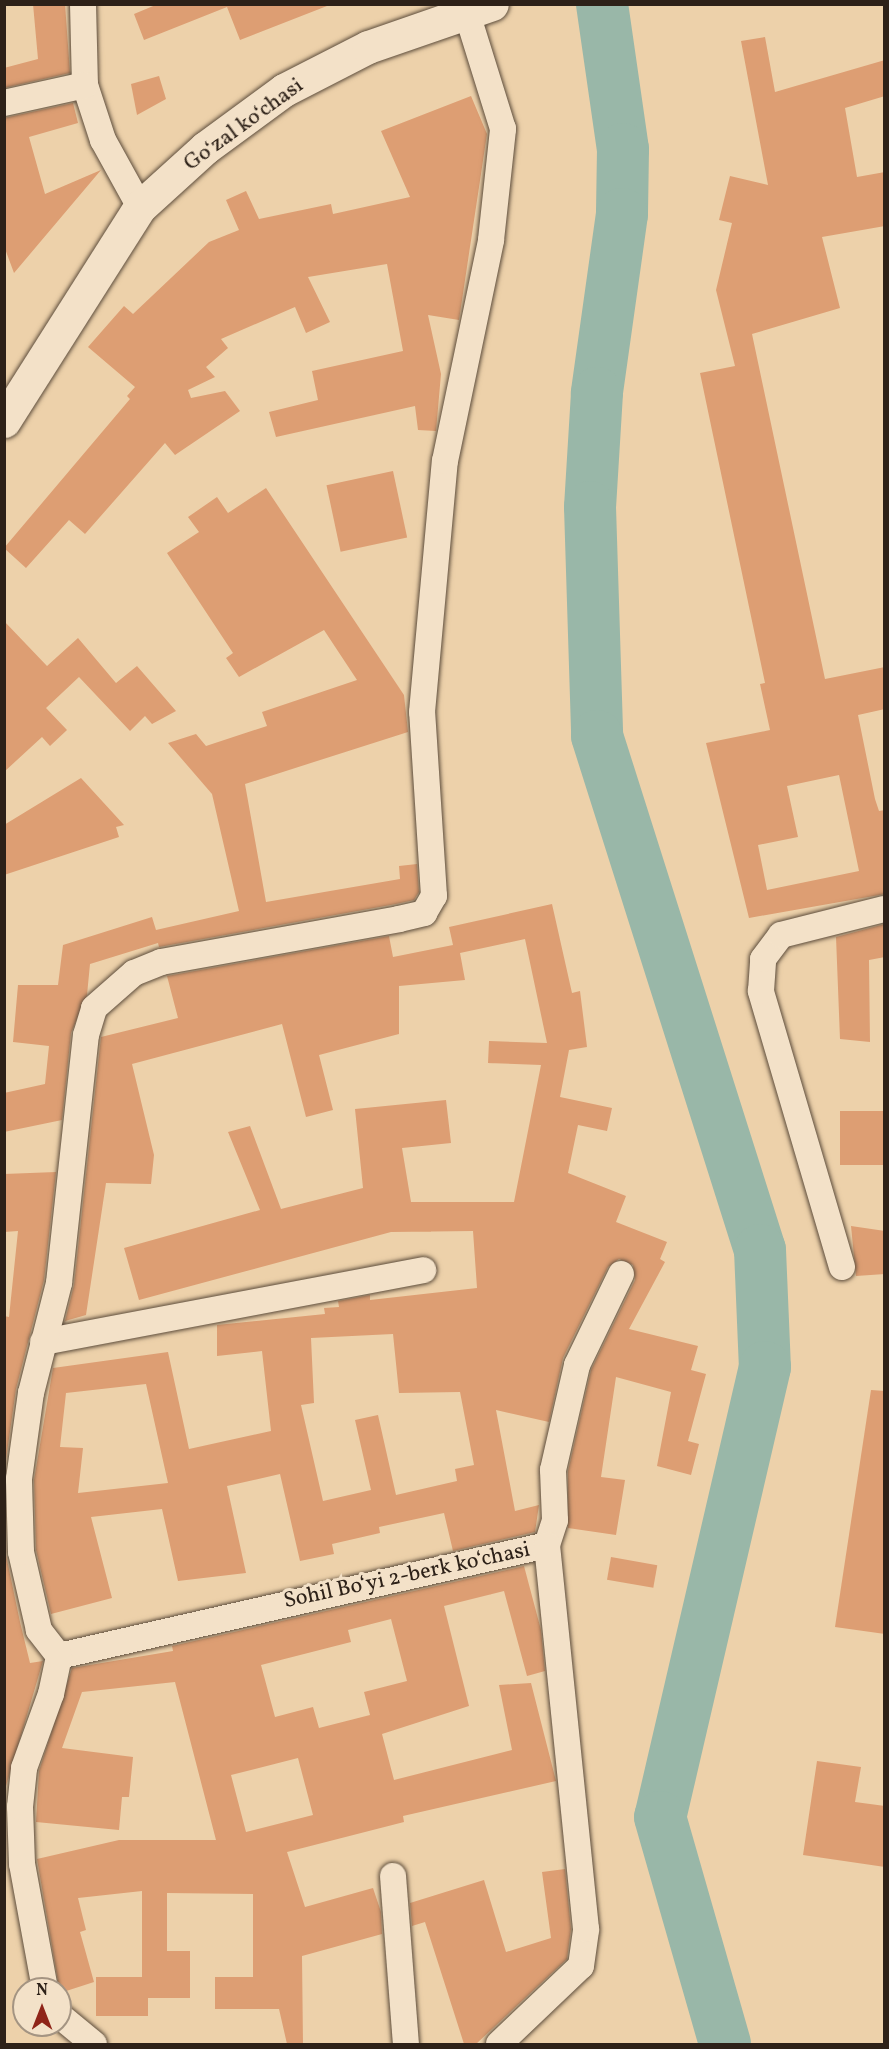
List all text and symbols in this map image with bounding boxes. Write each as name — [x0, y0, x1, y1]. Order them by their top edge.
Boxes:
street label: Goʻzal koʻchasi — [179, 73, 309, 177]
street label: Sohil Boʻyi 2-berk koʻchasi — [281, 1537, 533, 1615]
north arrow — [12, 1977, 72, 2037]
text: N — [36, 1980, 48, 2002]

